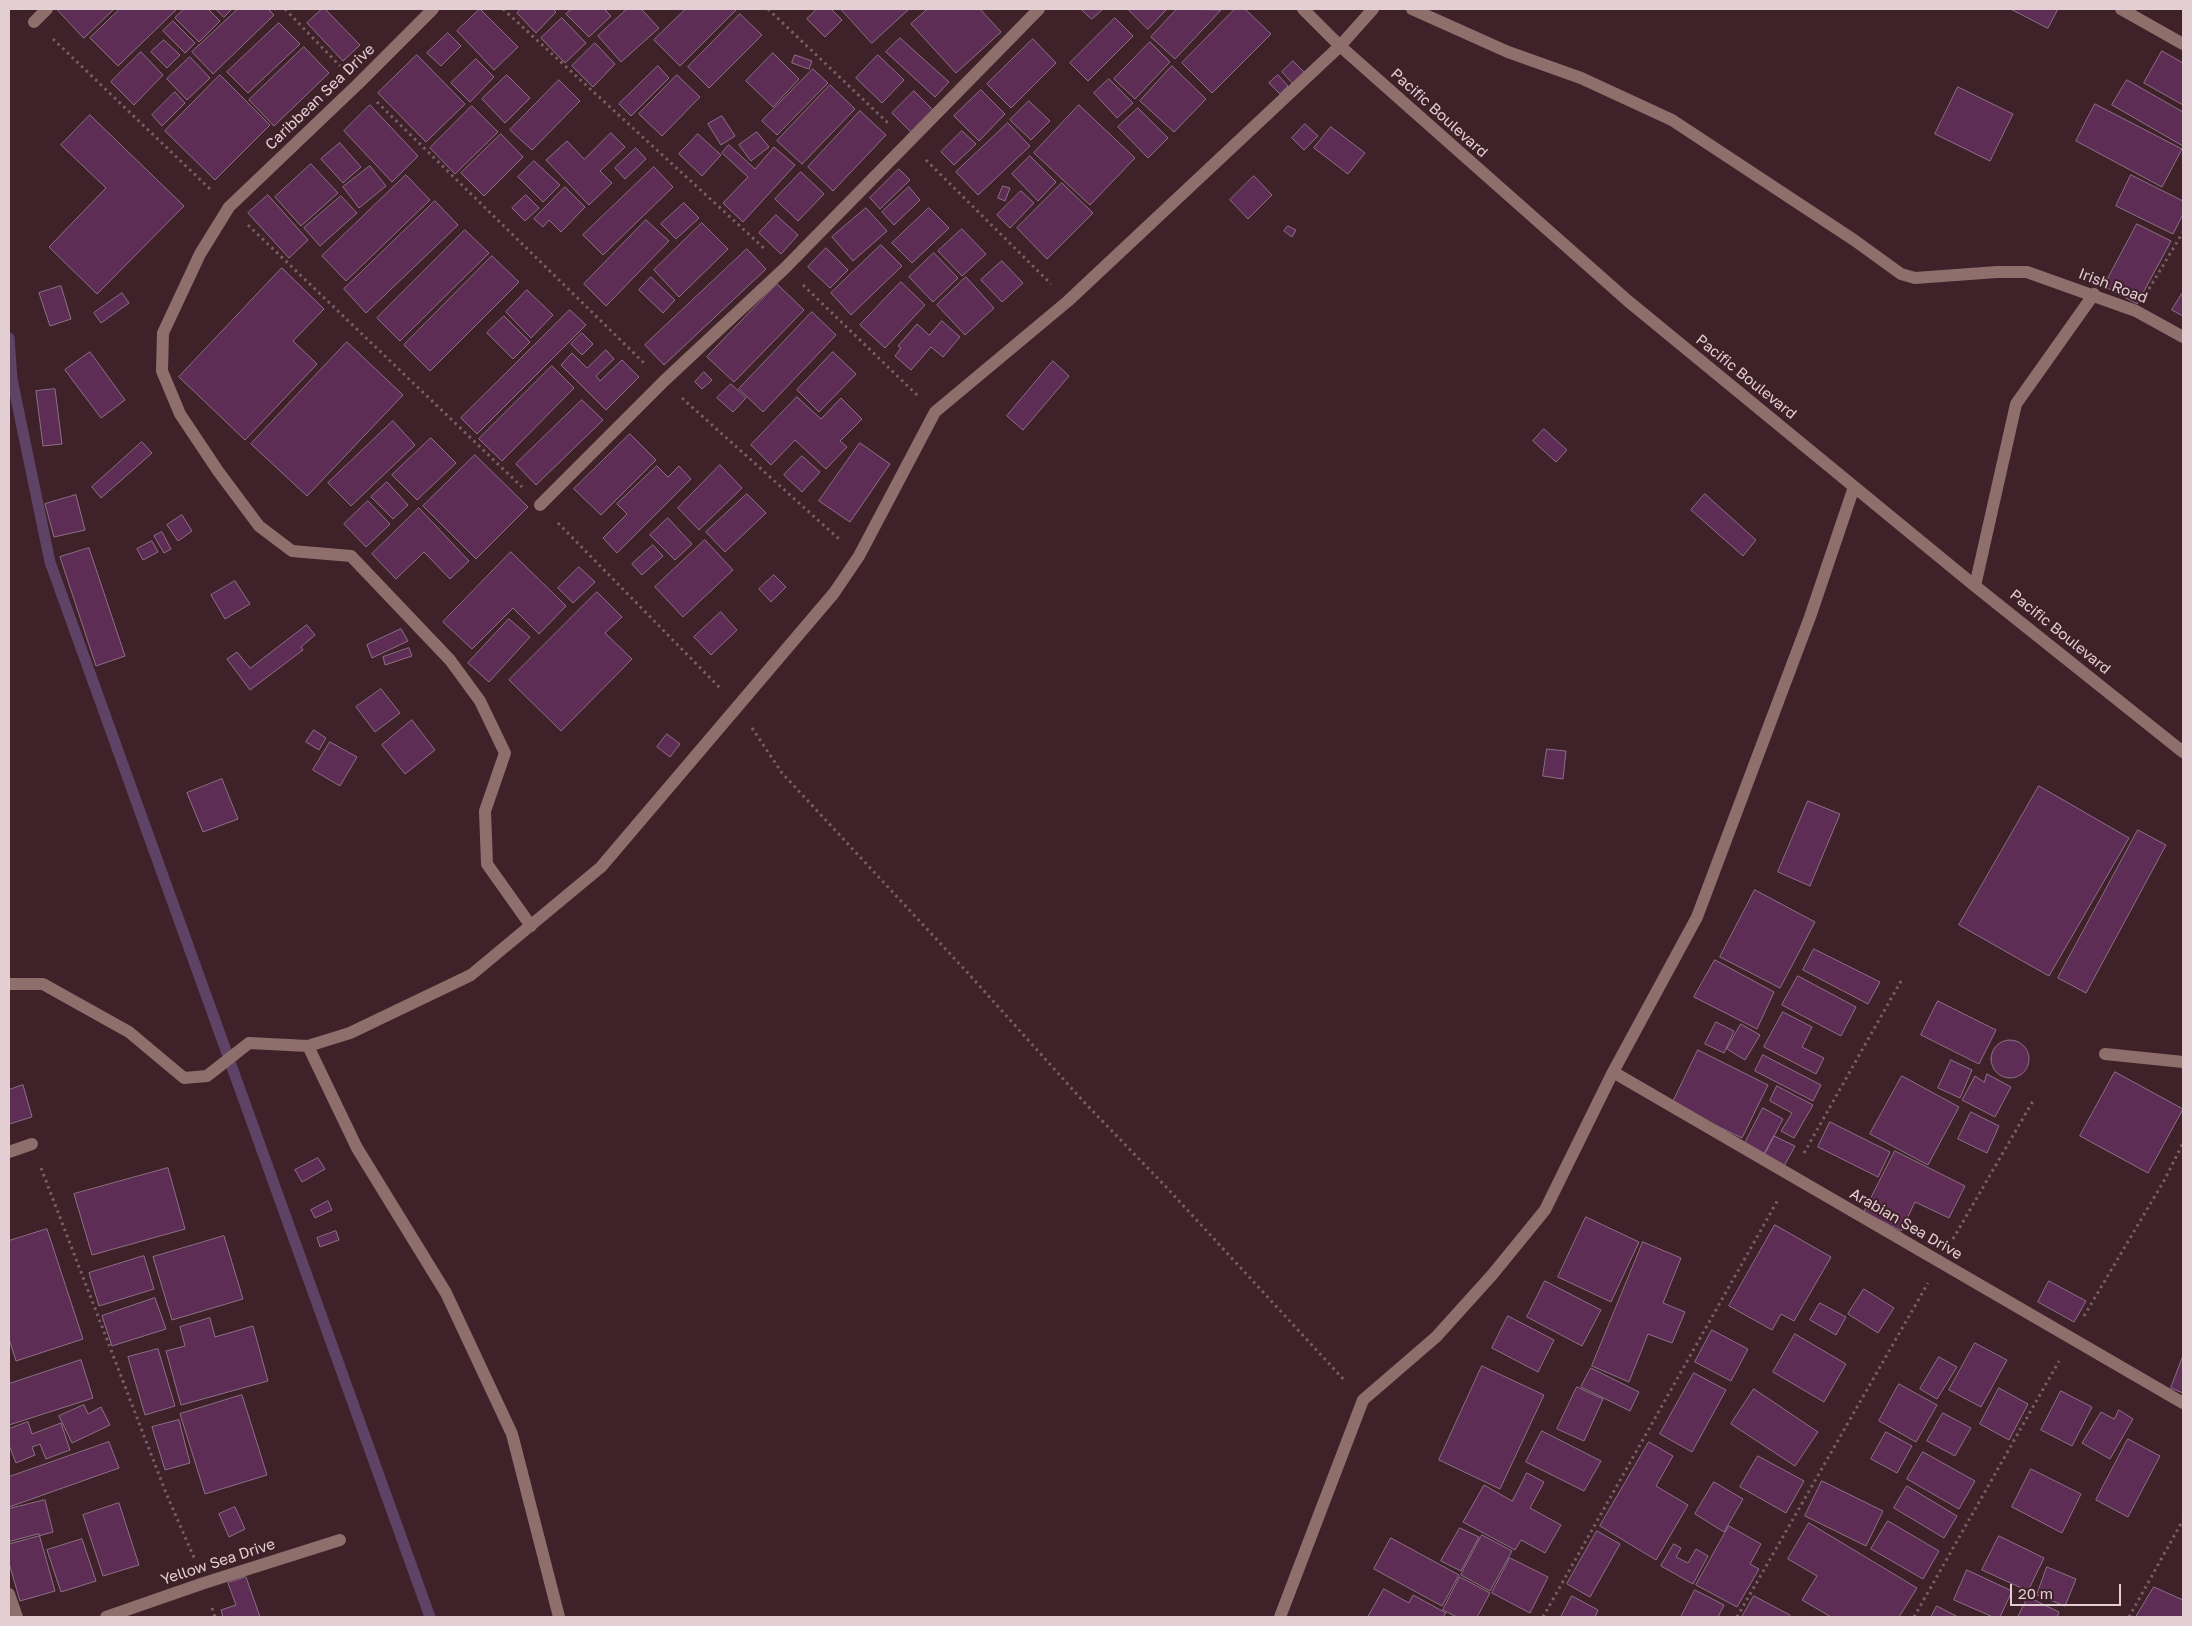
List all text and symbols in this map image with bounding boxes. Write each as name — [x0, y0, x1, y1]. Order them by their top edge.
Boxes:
street label: Caribbean Sea Drive — [262, 40, 378, 154]
street label: Pacific Boulevard — [1387, 65, 1491, 161]
street label: Irish Road — [2076, 265, 2150, 307]
street label: Pacific Boulevard — [1692, 331, 1800, 423]
street label: Pacific Boulevard — [2006, 586, 2114, 678]
street label: Arabian Sea Drive — [1847, 1185, 1965, 1263]
street label: Yellow Sea Drive — [159, 1535, 277, 1589]
scale bar — [2012, 1574, 2123, 1606]
text: 20 m — [2018, 1584, 2053, 1602]

